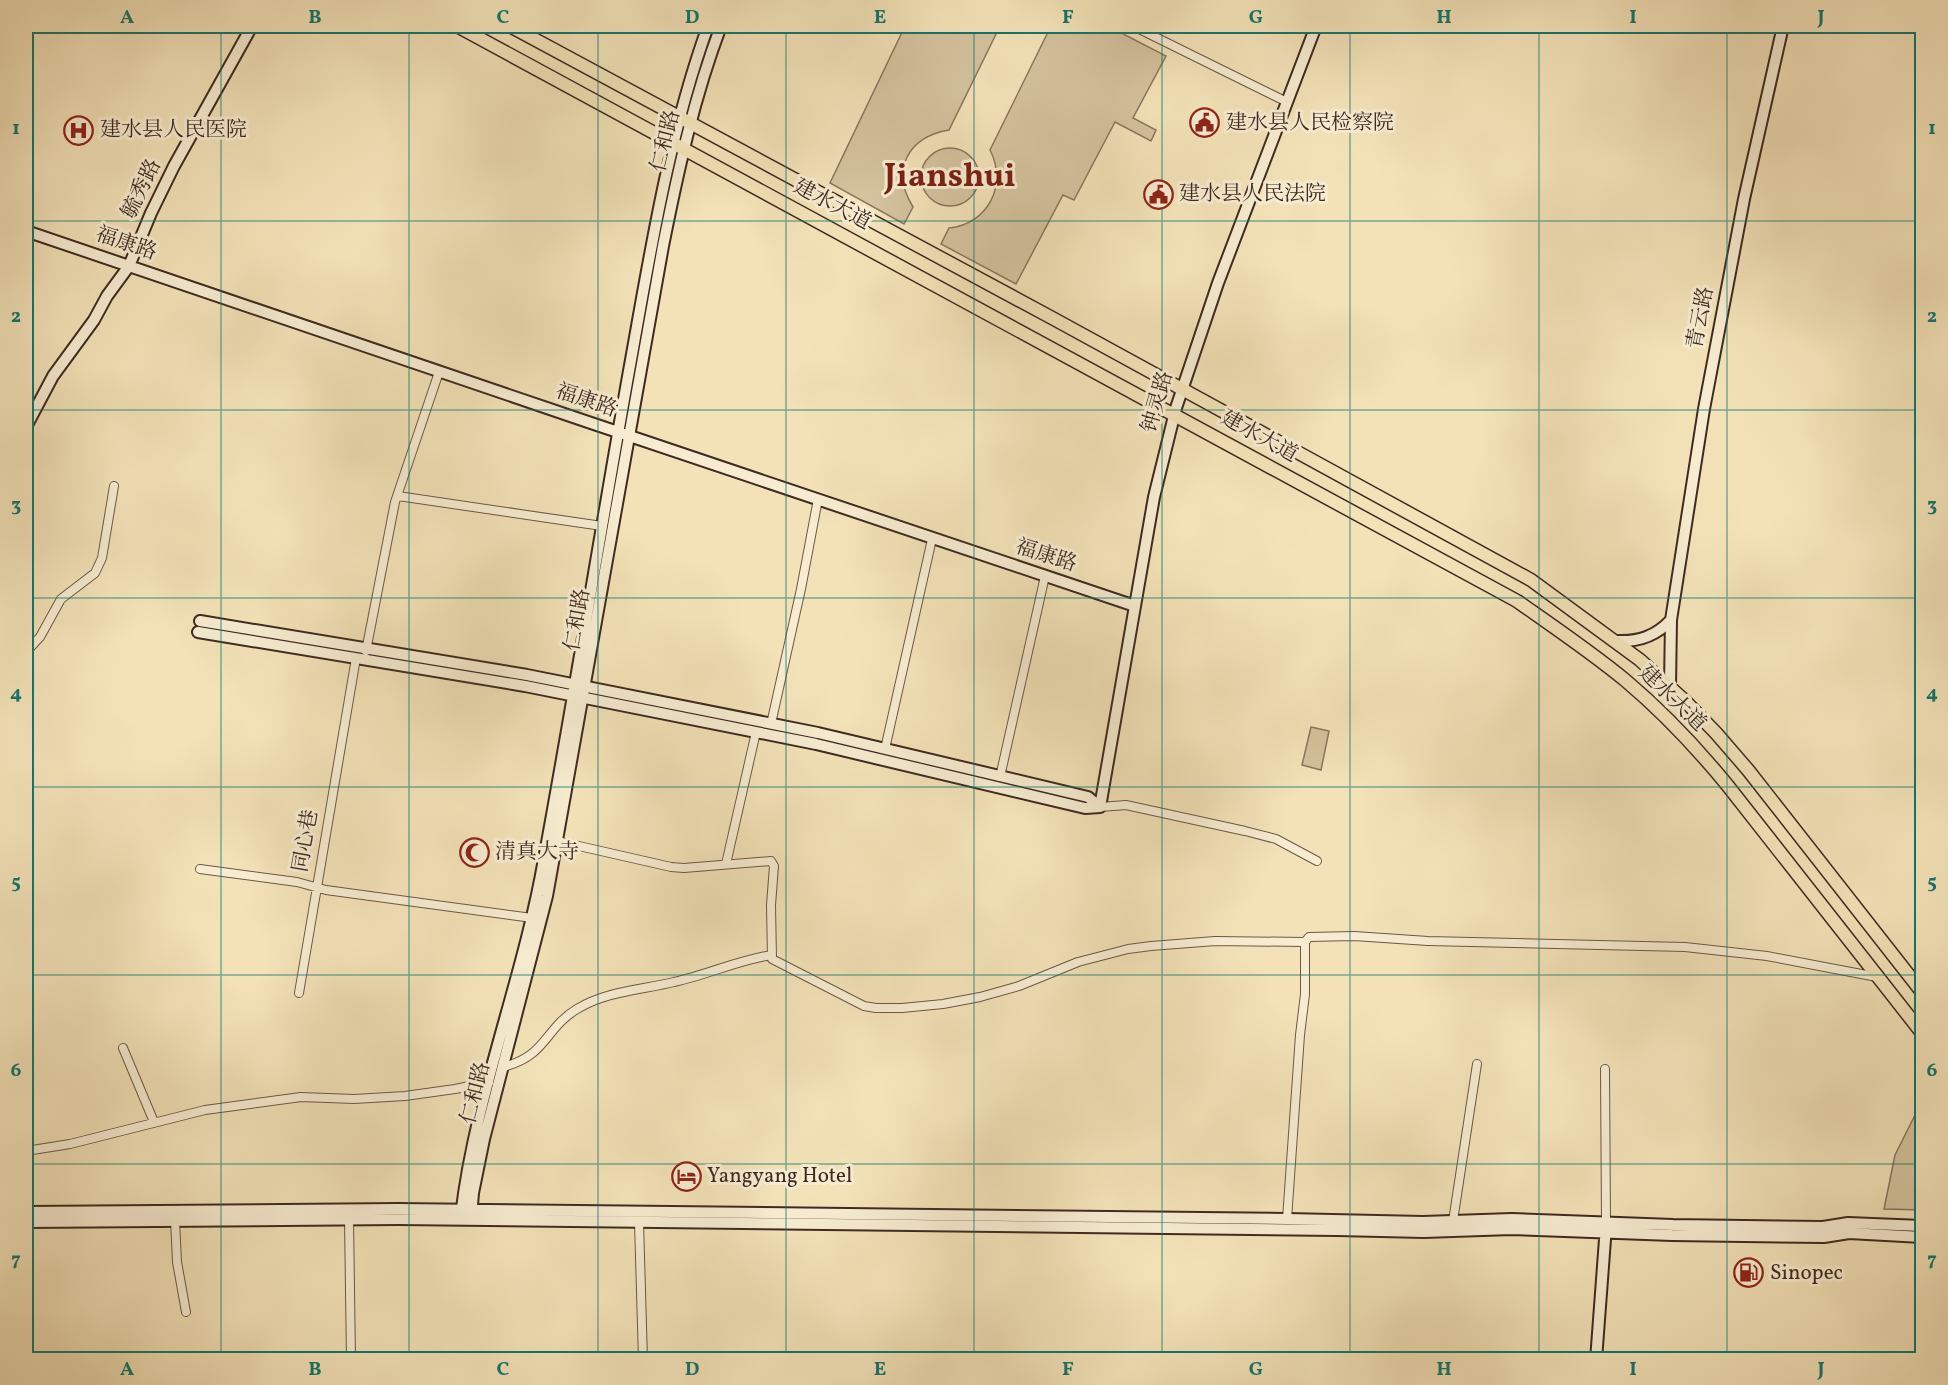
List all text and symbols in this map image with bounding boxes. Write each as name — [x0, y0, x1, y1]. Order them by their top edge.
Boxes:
text: A — [120, 4, 134, 32]
text: B — [308, 4, 322, 32]
text: C — [497, 4, 510, 32]
text: D — [685, 4, 699, 32]
text: E — [874, 4, 886, 32]
text: F — [1062, 4, 1074, 32]
text: G — [1249, 4, 1263, 32]
text: H — [1436, 4, 1452, 32]
text: I — [1629, 4, 1637, 32]
text: J — [1816, 4, 1825, 32]
street label: 仁和路 — [644, 107, 688, 175]
public building icon: 建水县人民检察院 — [1189, 107, 1221, 139]
place label: 建水县人民检察院 — [1226, 109, 1394, 138]
hospital icon: 建水县人民医院 — [63, 114, 95, 146]
text: 1 — [12, 115, 20, 143]
text: 1 — [1928, 115, 1936, 143]
place label: 建水县人民医院 — [100, 116, 247, 145]
street label: 毓秀路 — [115, 154, 169, 224]
district label: Jianshui — [883, 155, 1016, 201]
street label: 建水大道 — [788, 172, 876, 238]
public building icon: 建水县人民法院 — [1142, 178, 1174, 210]
place label: 建水县人民法院 — [1179, 180, 1326, 209]
street label: 福康路 — [91, 220, 161, 268]
street label: 青云路 — [1681, 284, 1721, 352]
text: 2 — [11, 303, 21, 331]
text: 2 — [1927, 303, 1937, 331]
street label: 钟灵路 — [1135, 368, 1181, 436]
street label: 福康路 — [551, 377, 621, 425]
street label: 建水大道 — [1215, 404, 1303, 470]
text: 3 — [11, 492, 21, 520]
text: 3 — [1927, 492, 1937, 520]
street label: 福康路 — [1012, 532, 1080, 580]
street label: 仁和路 — [558, 586, 598, 654]
street label: 建水大道 — [1632, 659, 1712, 739]
text: 4 — [10, 680, 22, 708]
text: 4 — [1926, 680, 1938, 708]
street label: 同心巷 — [286, 807, 326, 875]
mosque icon: 清真大寺 — [458, 836, 490, 868]
place label: 清真大寺 — [495, 838, 579, 867]
text: 5 — [11, 869, 21, 897]
text: 5 — [1927, 869, 1937, 897]
text: 6 — [11, 1057, 22, 1085]
text: 6 — [1927, 1057, 1938, 1085]
street label: 仁和路 — [454, 1059, 498, 1127]
hotel icon: Yangyang Hotel — [670, 1160, 702, 1192]
place label: Yangyang Hotel — [707, 1162, 852, 1191]
text: 7 — [11, 1246, 21, 1274]
text: 7 — [1927, 1246, 1937, 1274]
fuel station icon: Sinopec — [1733, 1257, 1765, 1289]
place label: Sinopec — [1770, 1259, 1843, 1288]
text: A — [120, 1356, 134, 1384]
text: B — [308, 1356, 322, 1384]
text: C — [497, 1356, 510, 1384]
text: D — [685, 1356, 699, 1384]
text: E — [874, 1356, 886, 1384]
text: F — [1062, 1356, 1074, 1384]
text: G — [1249, 1356, 1263, 1384]
text: H — [1436, 1356, 1452, 1384]
text: I — [1629, 1356, 1637, 1384]
text: J — [1816, 1356, 1825, 1384]

